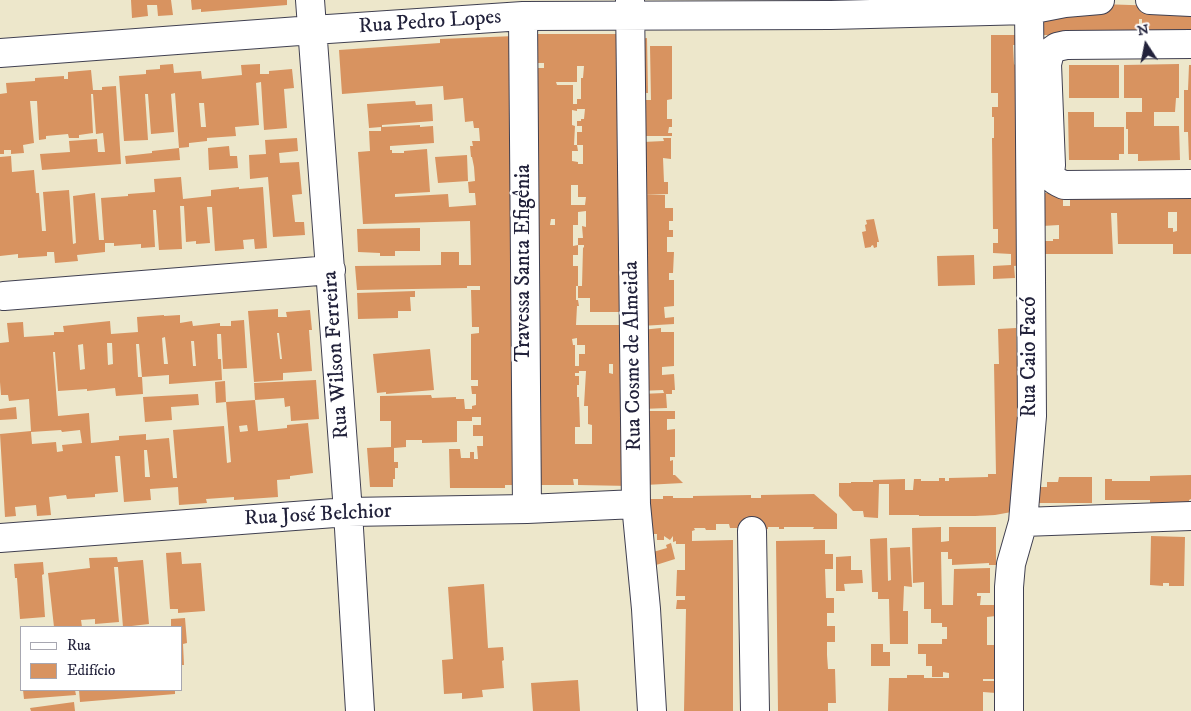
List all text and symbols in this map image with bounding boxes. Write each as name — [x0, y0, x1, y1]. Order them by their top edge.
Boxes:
street label: Rua Pedro Lopes — [358, 5, 502, 41]
north arrow — [1121, 20, 1171, 70]
text: N — [1136, 20, 1150, 40]
street label: Travessa Santa Efigênia — [512, 164, 538, 362]
street label: Rua Cosme de Almeida — [620, 261, 648, 451]
street label: Rua Wilson Ferreira — [319, 270, 355, 440]
street label: Rua Caio Facó — [1018, 297, 1044, 417]
street label: Rua José Belchior — [244, 500, 392, 532]
legend — [20, 626, 182, 691]
text: Rua — [67, 636, 91, 655]
text: Edifício — [67, 661, 115, 680]

